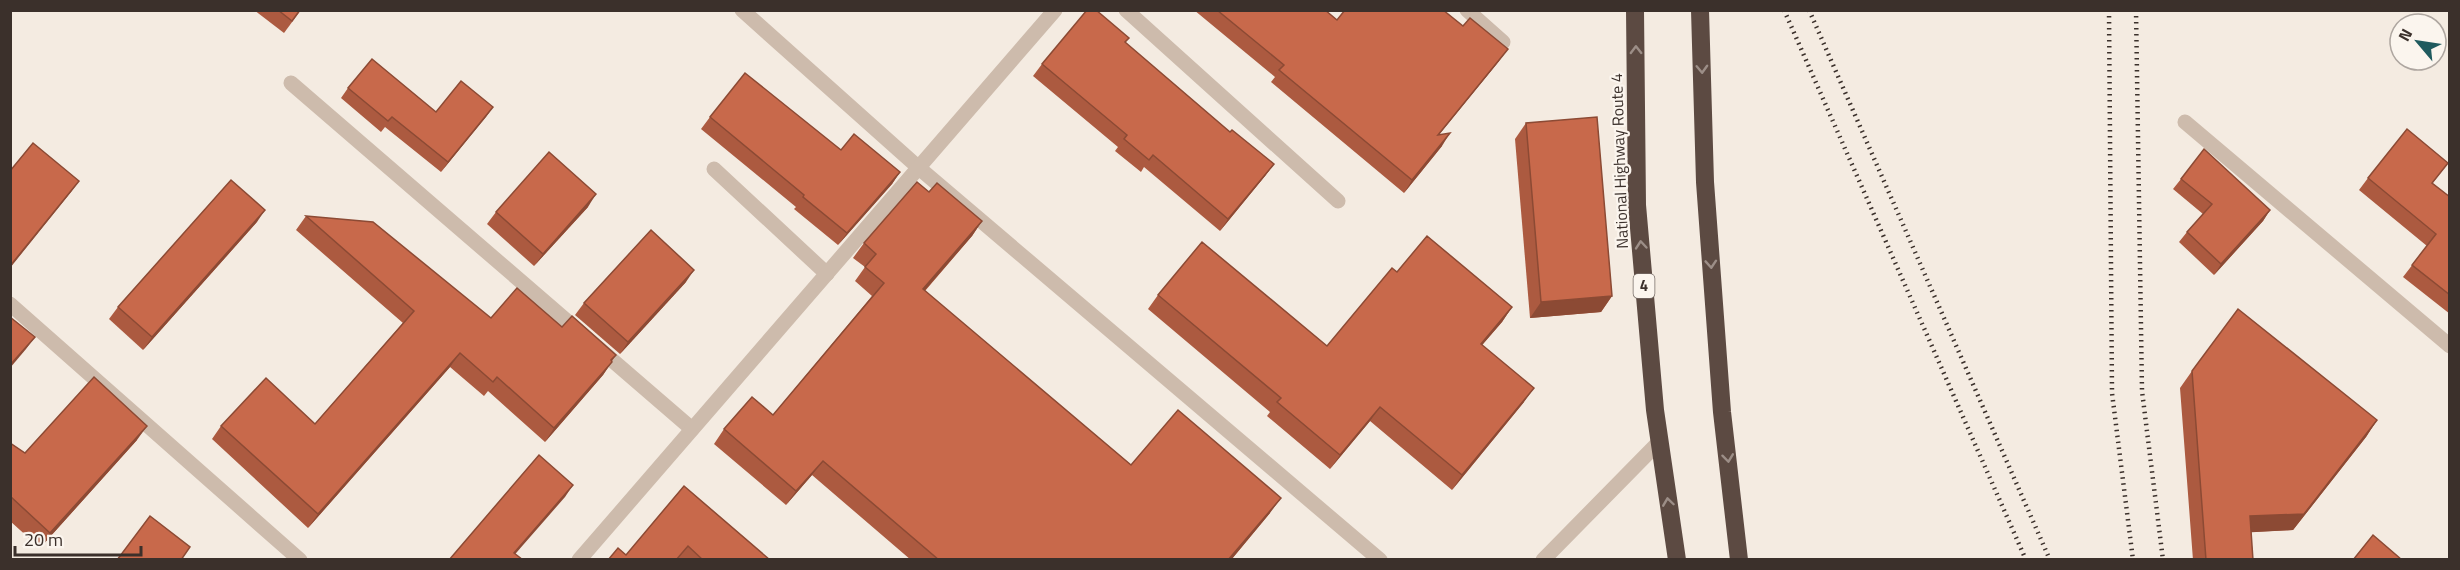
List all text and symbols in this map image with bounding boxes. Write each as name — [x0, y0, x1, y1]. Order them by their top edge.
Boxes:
north arrow — [2388, 12, 2448, 72]
text: N — [2392, 24, 2418, 45]
one-way arrow — [1630, 46, 1642, 55]
one-way arrow — [1695, 64, 1708, 73]
street label: National Highway Route 4 — [1604, 73, 1634, 249]
one-way arrow — [1635, 241, 1648, 250]
one-way arrow — [1704, 259, 1717, 268]
road number: 4 — [1634, 274, 1654, 298]
one-way arrow — [1721, 453, 1733, 463]
one-way arrow — [1663, 497, 1675, 506]
scale bar — [15, 519, 141, 557]
text: 20 m — [24, 526, 63, 553]

